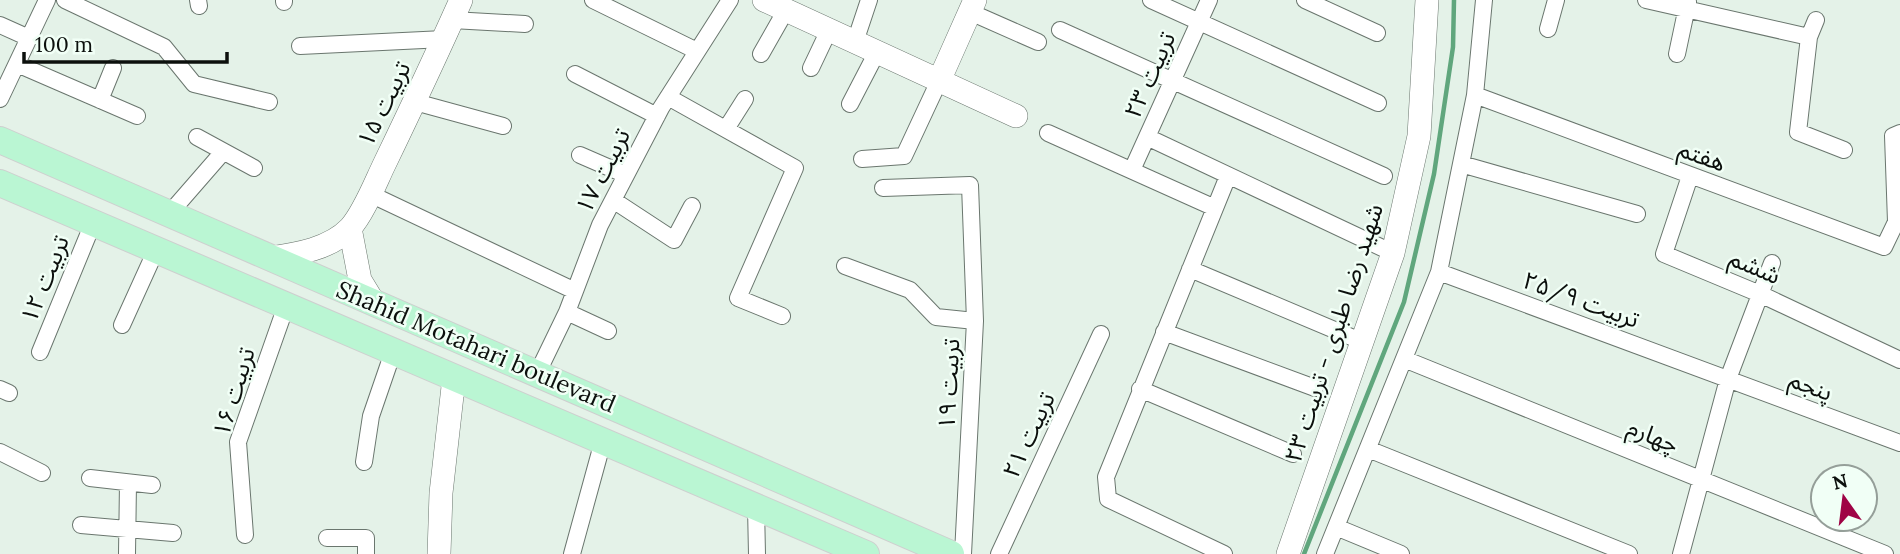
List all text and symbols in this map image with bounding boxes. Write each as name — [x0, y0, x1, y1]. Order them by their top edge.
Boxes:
scale bar — [24, 21, 228, 65]
street label: تربیت ۲۳ — [1117, 27, 1182, 123]
text: 100 m — [35, 31, 93, 58]
street label: تربیت ۱۵ — [350, 56, 418, 152]
street label: تربیت ۱۷ — [568, 123, 637, 219]
street label: هفتم — [1674, 133, 1730, 180]
street label: شهید رضا طبری - تربیت ۲۳ — [1277, 200, 1390, 466]
street label: تربیت ۱۲ — [13, 231, 76, 327]
street label: ششم — [1724, 242, 1786, 293]
street label: تربیت ۲۵/۹ — [1519, 264, 1644, 335]
street label: Shahid Motahari boulevard — [332, 274, 621, 420]
street label: تربیت ۱۹ — [931, 338, 966, 430]
street label: تربیت ۱۶ — [205, 344, 262, 440]
street label: پنجم — [1784, 363, 1837, 410]
street label: تربیت ۲۱ — [995, 387, 1062, 483]
street label: چهارم — [1622, 411, 1683, 463]
north arrow — [1809, 463, 1879, 533]
text: N — [1830, 468, 1850, 495]

